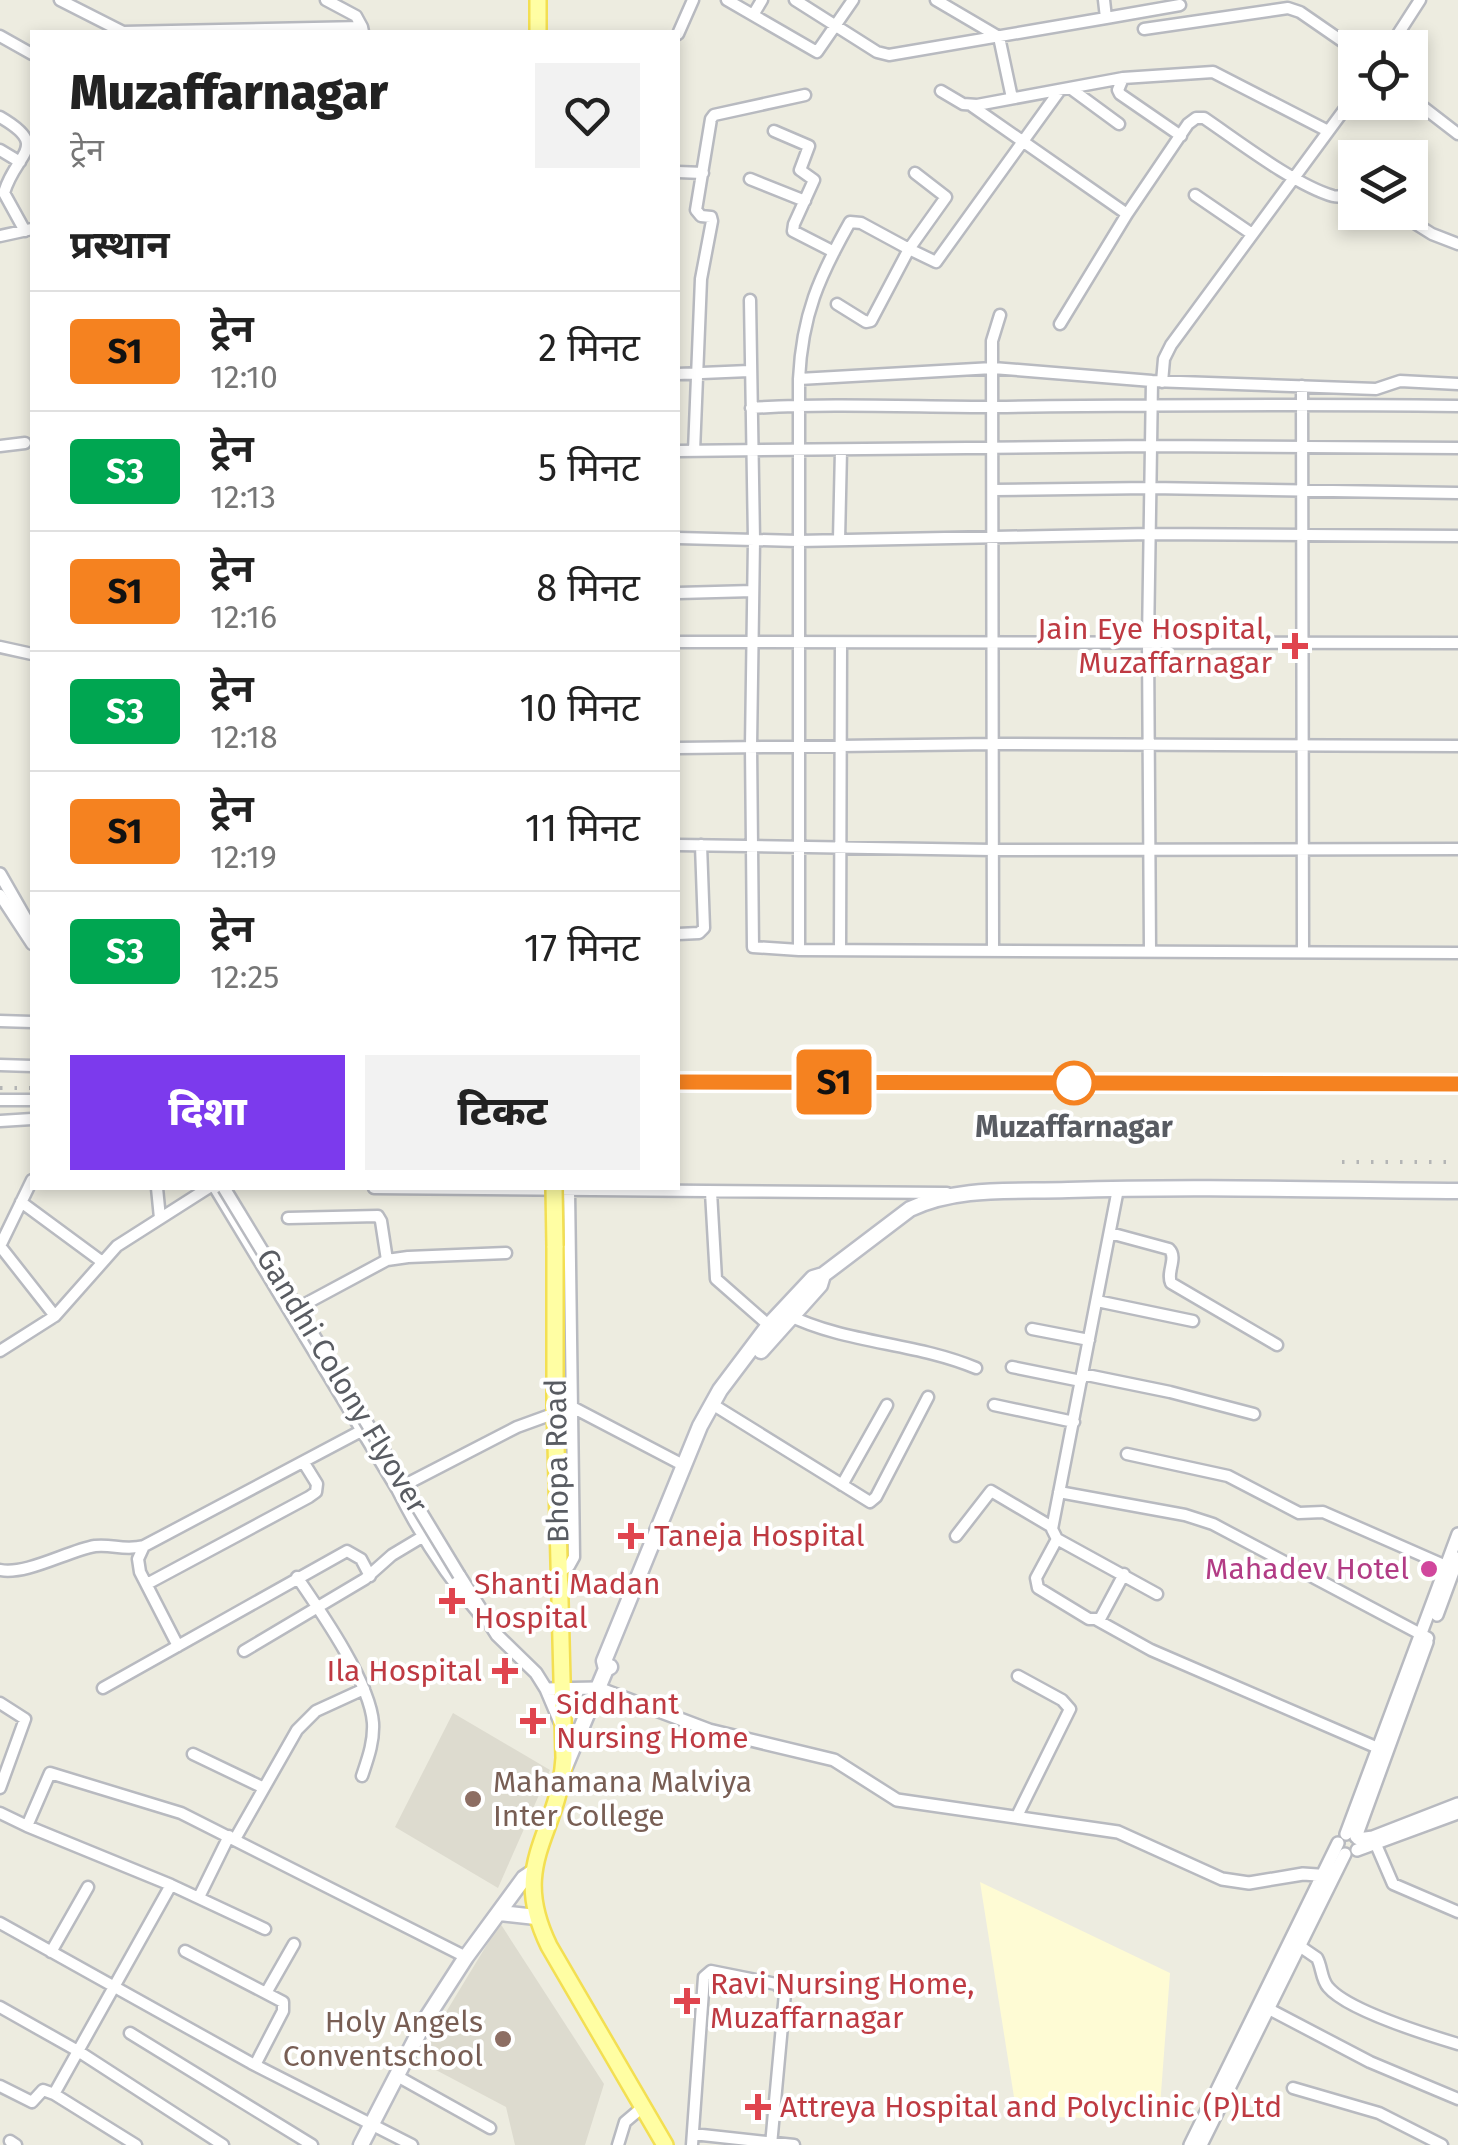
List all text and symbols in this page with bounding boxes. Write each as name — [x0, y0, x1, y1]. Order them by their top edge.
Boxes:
map controls — [1338, 30, 1428, 230]
button: locate — [1338, 30, 1428, 120]
button: heart — [535, 63, 640, 168]
text: Muzaffarnagar — [70, 64, 388, 122]
text: ट्रेन — [70, 131, 104, 169]
button: layers — [1338, 140, 1428, 230]
text: प्रस्थान — [70, 222, 170, 268]
text: ट्रेन — [210, 306, 254, 352]
text: 2 मिनट — [538, 325, 640, 371]
text: S1 — [107, 330, 143, 372]
text: 12:10 — [210, 358, 278, 396]
text: ट्रेन — [210, 426, 254, 472]
text: 5 मिनट — [538, 445, 640, 491]
text: S3 — [106, 450, 144, 492]
text: 12:13 — [210, 478, 276, 516]
text: ट्रेन — [210, 546, 254, 592]
text: 8 मिनट — [536, 565, 640, 611]
text: S1 — [107, 570, 143, 612]
text: 12:16 — [210, 598, 277, 636]
place label: Jain Eye Hospital, Muzaffarnagar — [1037, 611, 1272, 681]
marker: Jain Eye Hospital, Muzaffarnagar — [1282, 633, 1308, 659]
text: ट्रेन — [210, 666, 254, 712]
text: 10 मिनट — [519, 685, 640, 731]
text: S3 — [106, 690, 144, 732]
text: 12:18 — [210, 718, 278, 756]
text: ट्रेन — [210, 786, 254, 832]
text: 11 मिनट — [525, 805, 640, 851]
text: S1 — [107, 810, 143, 852]
text: 12:19 — [210, 838, 277, 876]
text: ट्रेन — [210, 906, 254, 952]
text: 17 मिनट — [524, 925, 640, 971]
text: S3 — [106, 930, 144, 972]
text: 12:25 — [210, 958, 279, 996]
line badge: S1 — [789, 1050, 879, 1114]
button: दिशा — [70, 1055, 345, 1170]
button: टिकट — [365, 1055, 640, 1170]
text: S1 — [816, 1061, 852, 1103]
marker: Muzaffarnagar — [1053, 1062, 1095, 1104]
place label: Muzaffarnagar — [975, 1109, 1174, 1145]
street label: Gandhi Colony Flyover — [249, 1242, 435, 1520]
street label: Bhopa Road — [538, 1379, 576, 1543]
place label: Taneja Hospital — [654, 1518, 865, 1554]
marker: Taneja Hospital — [618, 1523, 644, 1549]
place label: Mahadev Hotel — [1205, 1551, 1409, 1587]
marker: Mahadev Hotel — [1418, 1558, 1440, 1580]
place label: Shanti Madan Hospital — [474, 1566, 661, 1636]
marker: Shanti Madan Hospital — [439, 1588, 465, 1614]
place label: Ila Hospital — [327, 1653, 482, 1689]
marker: Ila Hospital — [492, 1658, 518, 1684]
place label: Siddhant Nursing Home — [556, 1686, 749, 1756]
marker: Siddhant Nursing Home — [520, 1708, 546, 1734]
place label: Mahamana Malviya Inter College — [493, 1764, 752, 1834]
marker: Mahamana Malviya Inter College — [462, 1788, 484, 1810]
place label: Ravi Nursing Home, Muzaffarnagar — [710, 1966, 974, 2036]
marker: Ravi Nursing Home, Muzaffarnagar — [674, 1988, 700, 2014]
place label: Holy Angels Conventschool — [283, 2004, 483, 2074]
marker: Holy Angels Conventschool — [492, 2028, 514, 2050]
place label: Attreya Hospital and Polyclinic (P)Ltd — [780, 2089, 1282, 2125]
marker: Attreya Hospital and Polyclinic (P)Ltd — [745, 2094, 771, 2120]

